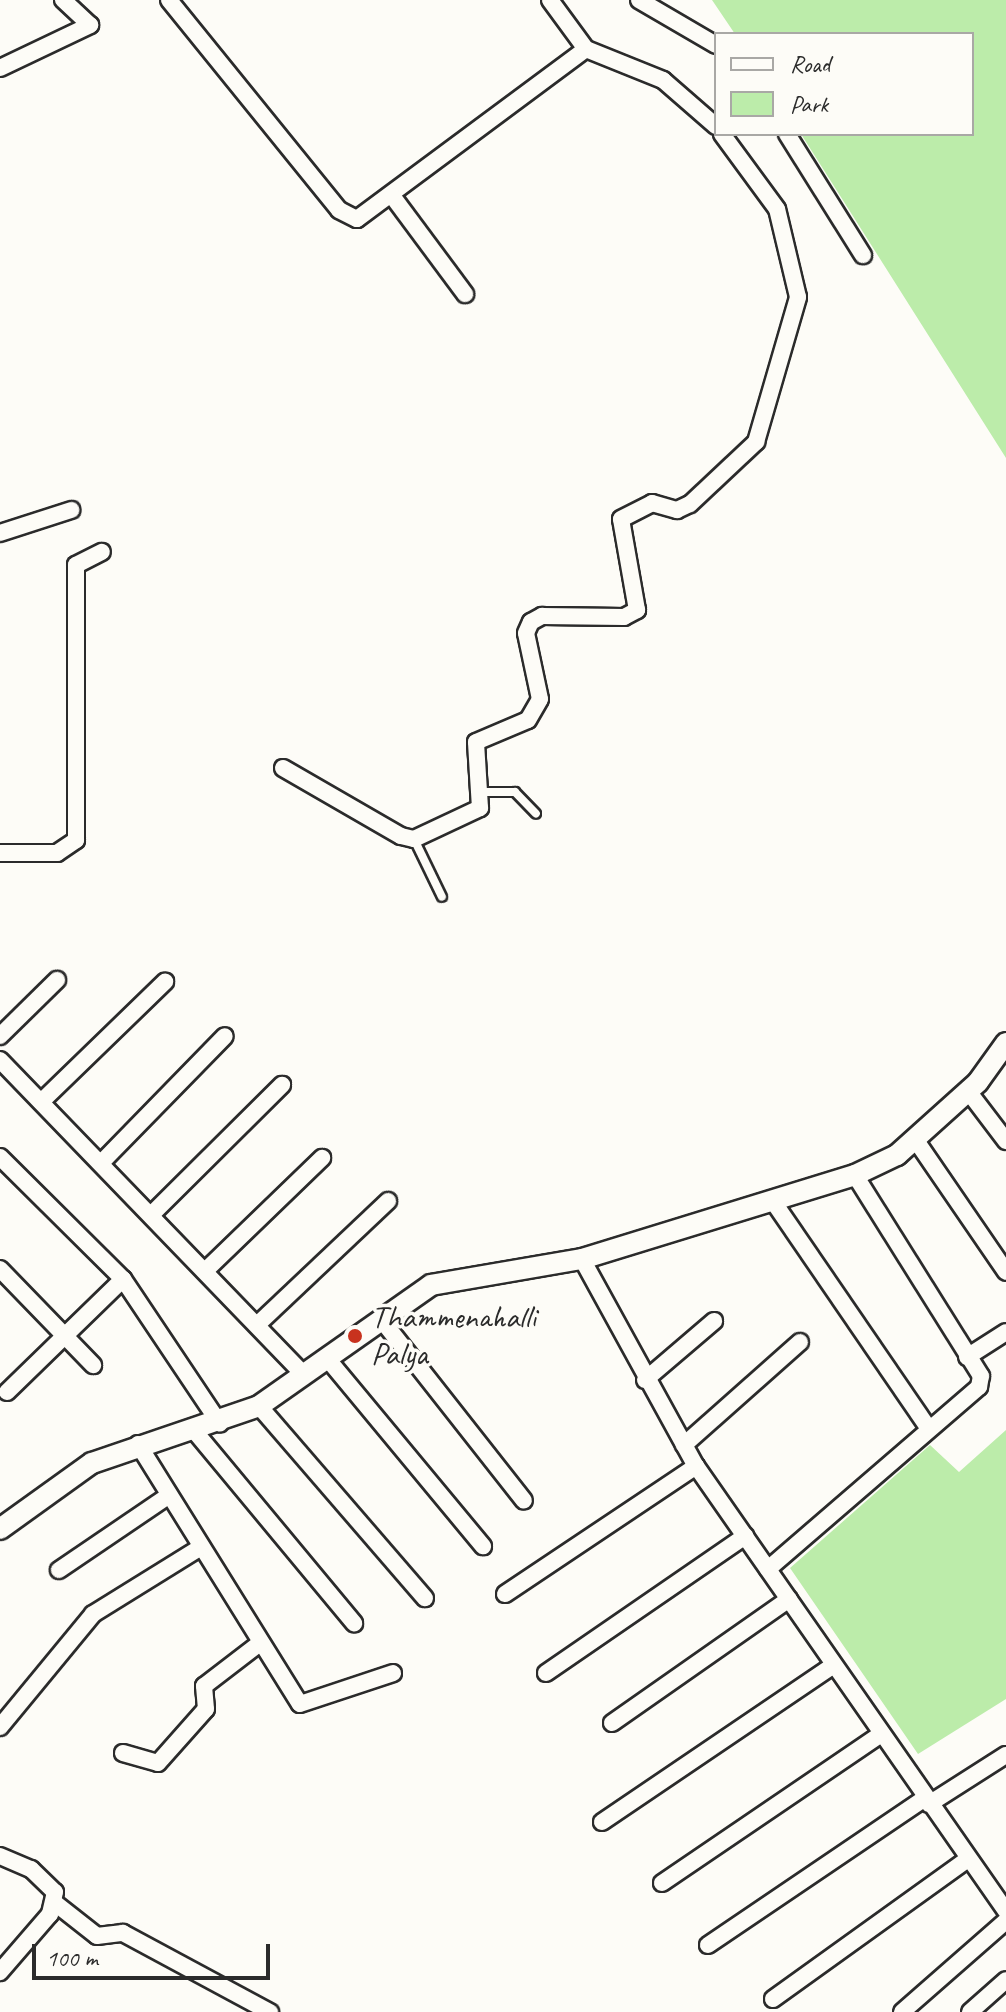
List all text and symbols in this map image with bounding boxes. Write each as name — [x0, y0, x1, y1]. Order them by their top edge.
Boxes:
legend — [714, 32, 974, 136]
text: Road — [790, 49, 830, 79]
text: Park — [790, 89, 828, 119]
place label: Thammenahalli Palya — [371, 1299, 536, 1374]
marker: Thammenahalli Palya — [346, 1327, 364, 1345]
scale bar — [36, 1928, 274, 1978]
text: 100 m — [46, 1943, 98, 1973]

